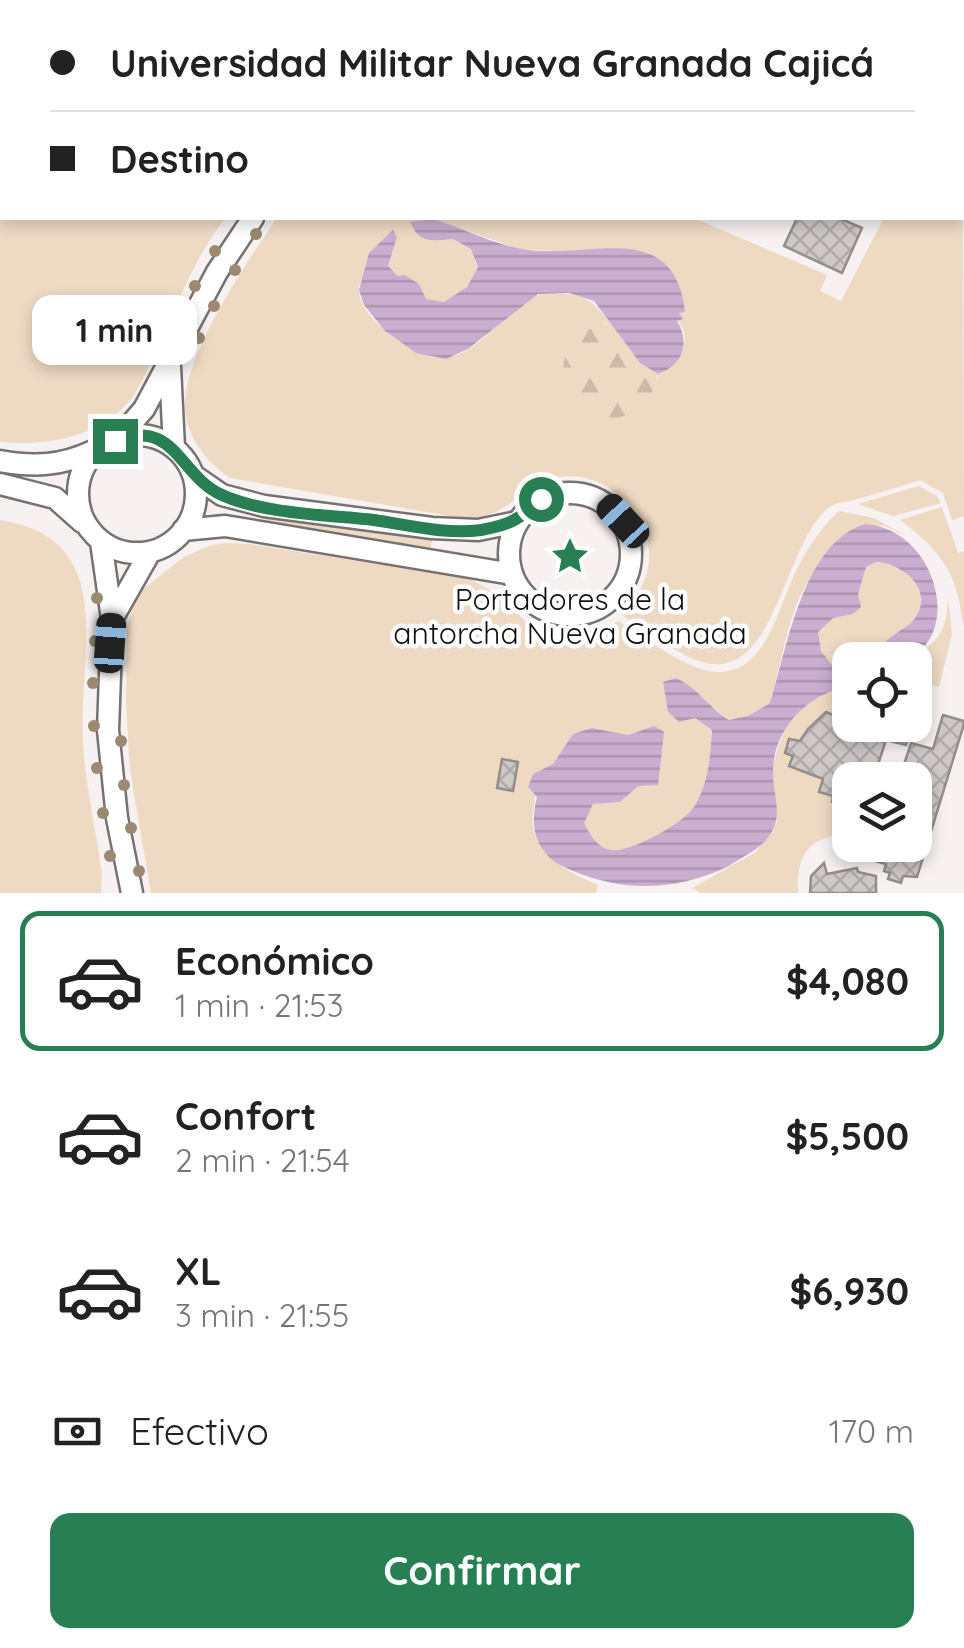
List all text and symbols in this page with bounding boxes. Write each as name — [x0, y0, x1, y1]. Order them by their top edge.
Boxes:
text: Universidad Militar Nueva Granada Cajicá — [110, 39, 874, 87]
text: Destino — [110, 135, 249, 183]
callout: 1 min — [32, 296, 198, 366]
text: 1 min — [76, 310, 153, 350]
route end — [93, 419, 138, 464]
route start — [519, 477, 564, 522]
car — [592, 489, 654, 553]
place icon: Portadores de la antorcha Nueva Granada — [549, 535, 591, 577]
place label: Portadores de la antorcha Nueva Granada — [393, 580, 747, 652]
car — [93, 612, 127, 674]
map controls — [832, 642, 932, 862]
button: locate — [832, 642, 932, 742]
button: layers — [832, 762, 932, 862]
icon: car — [55, 936, 145, 1026]
text: Económico — [175, 937, 374, 985]
text: $4,080 — [786, 957, 909, 1005]
text: 1 min · 21:53 — [175, 985, 344, 1025]
icon: car — [55, 1091, 145, 1181]
text: Confort — [175, 1092, 316, 1140]
text: $5,500 — [785, 1112, 909, 1160]
text: 2 min · 21:54 — [175, 1140, 350, 1180]
icon: car — [55, 1246, 145, 1336]
text: XL — [175, 1247, 221, 1295]
text: $6,930 — [790, 1267, 909, 1315]
text: 3 min · 21:55 — [175, 1295, 349, 1335]
icon: cash — [50, 1404, 105, 1459]
text: Efectivo — [130, 1407, 269, 1455]
text: 170 m — [829, 1411, 914, 1451]
button: Confirmar — [50, 1513, 914, 1628]

